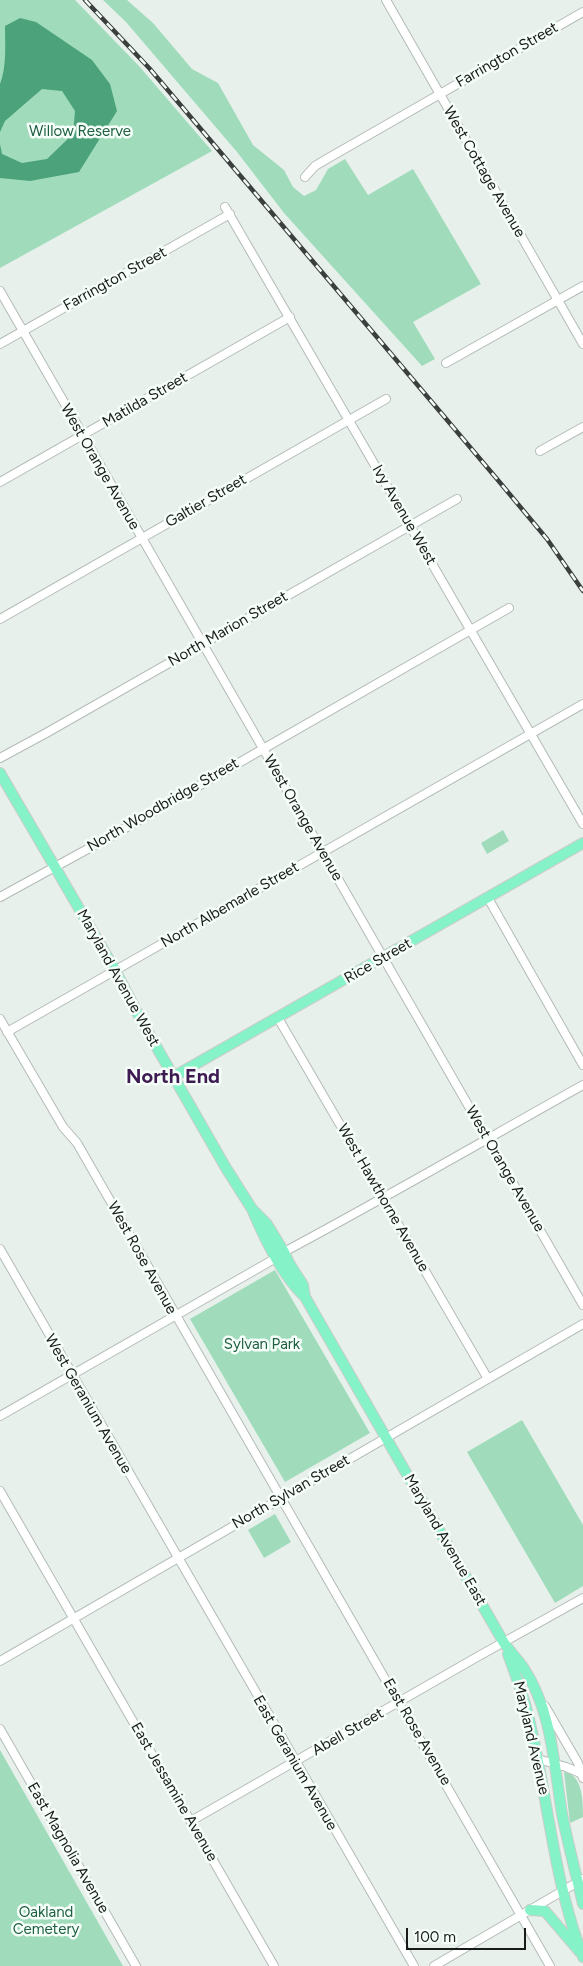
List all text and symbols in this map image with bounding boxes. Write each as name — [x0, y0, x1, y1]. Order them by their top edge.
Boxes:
street label: Farrington Street — [453, 18, 561, 92]
street label: West Cottage Avenue — [439, 103, 529, 241]
park label: Willow Reserve — [29, 123, 131, 141]
street label: Farrington Street — [60, 243, 170, 315]
street label: Matilda Street — [99, 368, 191, 432]
street label: West Orange Avenue — [57, 401, 143, 533]
street label: Ivy Avenue West — [368, 462, 440, 568]
street label: Galtier Street — [162, 471, 250, 531]
street label: North Marion Street — [165, 588, 291, 670]
street label: West Orange Avenue — [260, 752, 346, 884]
street label: North Woodbridge Street — [84, 754, 242, 856]
street label: North Albemarle Street — [158, 858, 302, 952]
street label: Maryland Avenue West — [73, 906, 163, 1050]
street label: Rice Street — [341, 934, 415, 988]
district label: North End — [126, 1065, 220, 1089]
street label: West Orange Avenue — [462, 1103, 548, 1235]
street label: West Hawthorne Avenue — [333, 1121, 433, 1275]
street label: West Rose Avenue — [104, 1199, 180, 1317]
street label: West Geranium Avenue — [41, 1331, 135, 1477]
park label: Sylvan Park — [224, 1336, 300, 1354]
street label: North Sylvan Street — [229, 1451, 353, 1533]
street label: Maryland Avenue East — [400, 1471, 490, 1609]
street label: East Rose Avenue — [379, 1675, 455, 1789]
street label: Maryland Avenue — [509, 1680, 553, 1796]
street label: East Geranium Avenue — [249, 1692, 341, 1834]
street label: Abell Street — [309, 1704, 387, 1760]
street label: East Jessamine Avenue — [127, 1719, 221, 1865]
street label: East Magnolia Avenue — [23, 1779, 113, 1917]
park label: Oakland Cemetery — [13, 1904, 79, 1939]
scale bar — [408, 1918, 528, 1950]
text: 100 m — [414, 1928, 456, 1946]

